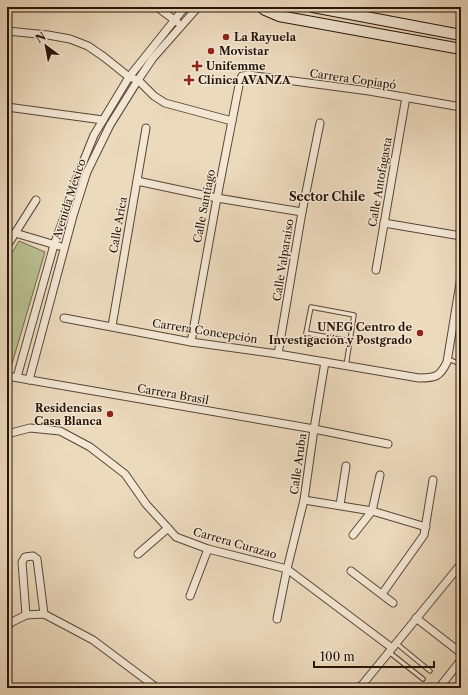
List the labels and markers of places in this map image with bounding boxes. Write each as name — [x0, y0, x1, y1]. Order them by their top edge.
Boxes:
place label: La Rayuela — [234, 30, 297, 44]
marker: La Rayuela — [221, 32, 231, 42]
place label: Movistar — [219, 44, 270, 58]
marker: Movistar — [206, 46, 216, 56]
place label: Unifemme — [206, 59, 266, 73]
marker: Unifemme — [191, 60, 203, 72]
place label: Clínica AVANZA — [198, 73, 291, 87]
marker: Clínica AVANZA — [183, 74, 195, 86]
place label: UNEG Centro de Investigación y Postgrado — [269, 320, 412, 347]
marker: UNEG Centro de Investigación y Postgrado — [415, 328, 425, 338]
place label: Residencias Casa Blanca — [34, 401, 103, 428]
marker: Residencias Casa Blanca — [105, 409, 115, 419]

